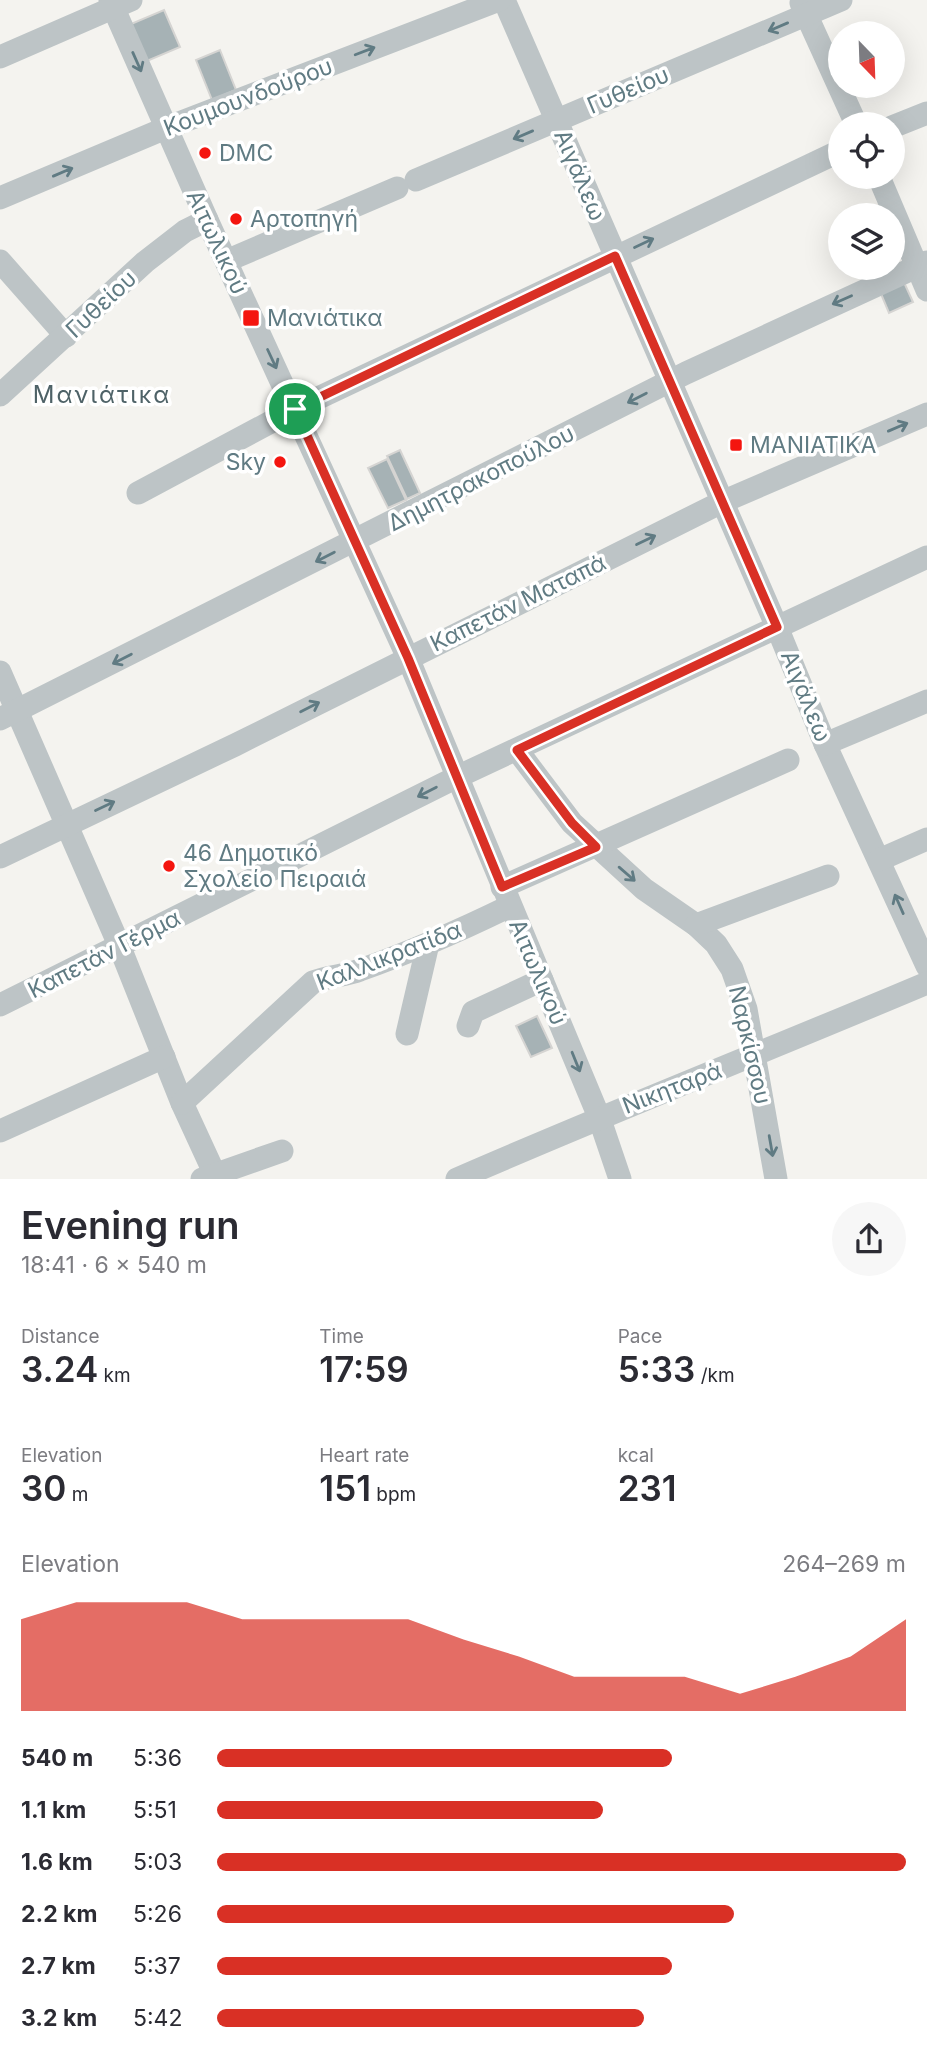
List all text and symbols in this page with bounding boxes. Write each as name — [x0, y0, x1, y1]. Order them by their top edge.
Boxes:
one-way arrow — [768, 21, 789, 34]
north arrow — [828, 21, 905, 98]
map controls — [828, 21, 905, 280]
one-way arrow — [354, 44, 376, 56]
one-way arrow — [131, 51, 144, 73]
street label: Κουμουνδούρου — [160, 52, 336, 142]
street label: Γυθείου — [583, 60, 673, 120]
button: locate — [828, 112, 905, 189]
street label: Αιγάλεω — [548, 125, 612, 225]
one-way arrow — [513, 129, 535, 142]
place label: DMC — [219, 139, 273, 167]
marker: DMC — [197, 145, 213, 161]
one-way arrow — [52, 164, 73, 177]
street label: Αιτωλικού — [181, 185, 253, 299]
button: layers — [828, 203, 905, 280]
place label: Αρτοπηγή — [250, 205, 358, 233]
marker: Αρτοπηγή — [228, 211, 244, 227]
one-way arrow — [633, 236, 654, 249]
street label: Γυθείου — [60, 264, 142, 344]
one-way arrow — [832, 294, 854, 307]
place label: Μανιάτικα — [267, 304, 383, 332]
marker: Μανιάτικα — [241, 308, 261, 328]
one-way arrow — [266, 348, 279, 369]
pin — [265, 379, 325, 439]
district label: Μανιάτικα — [33, 380, 171, 409]
icon: arrive — [276, 390, 314, 428]
one-way arrow — [627, 391, 648, 405]
street label: Δημητρακοπούλου — [383, 419, 579, 537]
one-way arrow — [886, 420, 908, 433]
place label: ΜΑΝΙΑΤΙΚΑ — [750, 431, 877, 459]
marker: ΜΑΝΙΑΤΙΚΑ — [728, 437, 744, 453]
place label: Sky — [226, 448, 266, 476]
marker: Sky — [272, 454, 288, 470]
one-way arrow — [635, 533, 656, 547]
street label: Καπετάν Ματαπά — [426, 548, 610, 658]
one-way arrow — [315, 550, 336, 564]
street label: Αιγάλεω — [775, 646, 837, 746]
one-way arrow — [112, 653, 133, 666]
one-way arrow — [299, 699, 320, 713]
one-way arrow — [417, 785, 438, 799]
one-way arrow — [94, 799, 115, 812]
place label: 46 Δημοτικό Σχολείο Πειραιά — [183, 839, 366, 893]
marker: 46 Δημοτικό Σχολείο Πειραιά — [161, 858, 177, 874]
one-way arrow — [617, 866, 635, 882]
one-way arrow — [892, 893, 905, 915]
street label: Καπετάν Γέρμα — [23, 904, 185, 1004]
street label: Αιτωλικού — [503, 915, 573, 1029]
street label: Καλλικρατίδα — [313, 916, 465, 996]
street label: Ναρκίσσου — [723, 983, 777, 1107]
one-way arrow — [570, 1051, 583, 1072]
street label: Νικηταρά — [618, 1056, 726, 1120]
one-way arrow — [765, 1134, 778, 1157]
text: Evening run — [21, 1202, 239, 1248]
button: share — [832, 1202, 906, 1276]
text: 18:41 · 6 × 540 m — [21, 1251, 207, 1279]
text: Distance — [21, 1325, 99, 1348]
text: Time — [319, 1325, 364, 1348]
text: Pace — [618, 1325, 662, 1348]
text: 3.24 — [21, 1348, 98, 1390]
text: 17:59 — [319, 1348, 409, 1390]
text: 5:33 — [618, 1348, 695, 1390]
text: km — [98, 1364, 131, 1387]
text: /km — [695, 1364, 735, 1387]
text: Elevation — [21, 1444, 102, 1467]
text: Heart rate — [319, 1444, 409, 1467]
text: kcal — [618, 1444, 654, 1467]
text: 30 — [21, 1467, 66, 1509]
text: 151 — [319, 1467, 371, 1509]
text: 231 — [618, 1467, 677, 1509]
text: m — [66, 1483, 88, 1506]
text: bpm — [371, 1483, 416, 1506]
text: Elevation — [21, 1550, 120, 1578]
text: 264–269 m — [782, 1550, 906, 1578]
text: 540 m — [21, 1744, 93, 1772]
text: 5:36 — [133, 1744, 182, 1772]
text: 1.1 km — [21, 1796, 86, 1824]
text: 5:51 — [133, 1796, 177, 1824]
text: 1.6 km — [21, 1848, 93, 1876]
text: 5:03 — [133, 1848, 182, 1876]
text: 2.2 km — [21, 1900, 97, 1928]
text: 5:26 — [133, 1900, 182, 1928]
text: 2.7 km — [21, 1952, 96, 1980]
text: 5:37 — [133, 1952, 181, 1980]
text: 3.2 km — [21, 2004, 97, 2032]
text: 5:42 — [133, 2004, 183, 2032]

